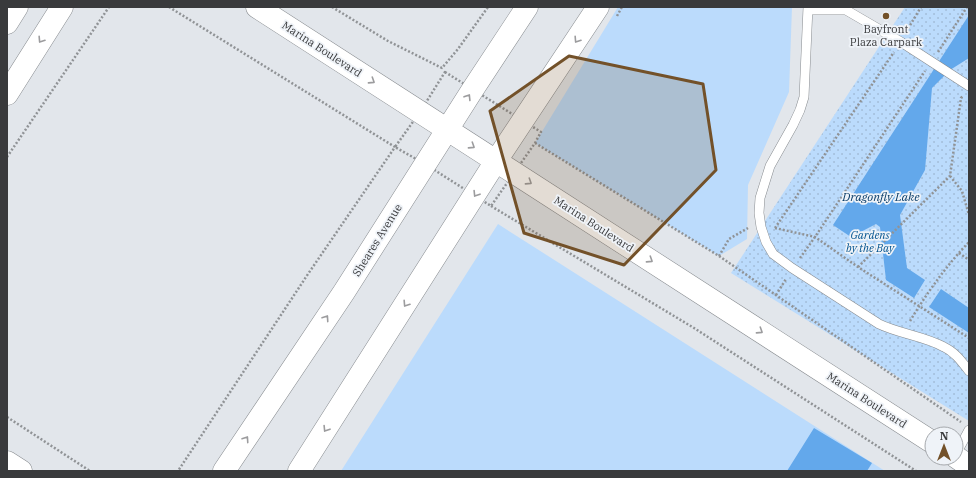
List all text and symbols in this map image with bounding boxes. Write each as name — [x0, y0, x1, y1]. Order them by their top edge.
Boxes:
marker: Bayfront Plaza Carpark — [881, 11, 891, 21]
street label: Marina Boulevard — [279, 18, 365, 80]
place label: Bayfront Plaza Carpark — [850, 22, 923, 49]
one-way arrow — [575, 35, 582, 42]
one-way arrow — [39, 36, 46, 43]
one-way arrow — [368, 76, 375, 84]
one-way arrow — [463, 94, 470, 101]
one-way arrow — [467, 141, 474, 148]
one-way arrow — [525, 178, 532, 185]
water label: Dragonfly Lake — [841, 189, 920, 204]
one-way arrow — [473, 190, 480, 197]
street label: Marina Boulevard — [551, 193, 637, 255]
street label: Sheares Avenue — [349, 201, 405, 279]
park label: Gardens by the Bay — [846, 228, 895, 255]
one-way arrow — [646, 256, 653, 263]
one-way arrow — [403, 300, 410, 307]
one-way arrow — [321, 315, 329, 322]
one-way arrow — [755, 326, 762, 333]
street label: Marina Boulevard — [824, 369, 910, 431]
one-way arrow — [323, 425, 331, 432]
north arrow — [924, 426, 964, 466]
text: N — [940, 429, 949, 443]
one-way arrow — [241, 436, 248, 443]

